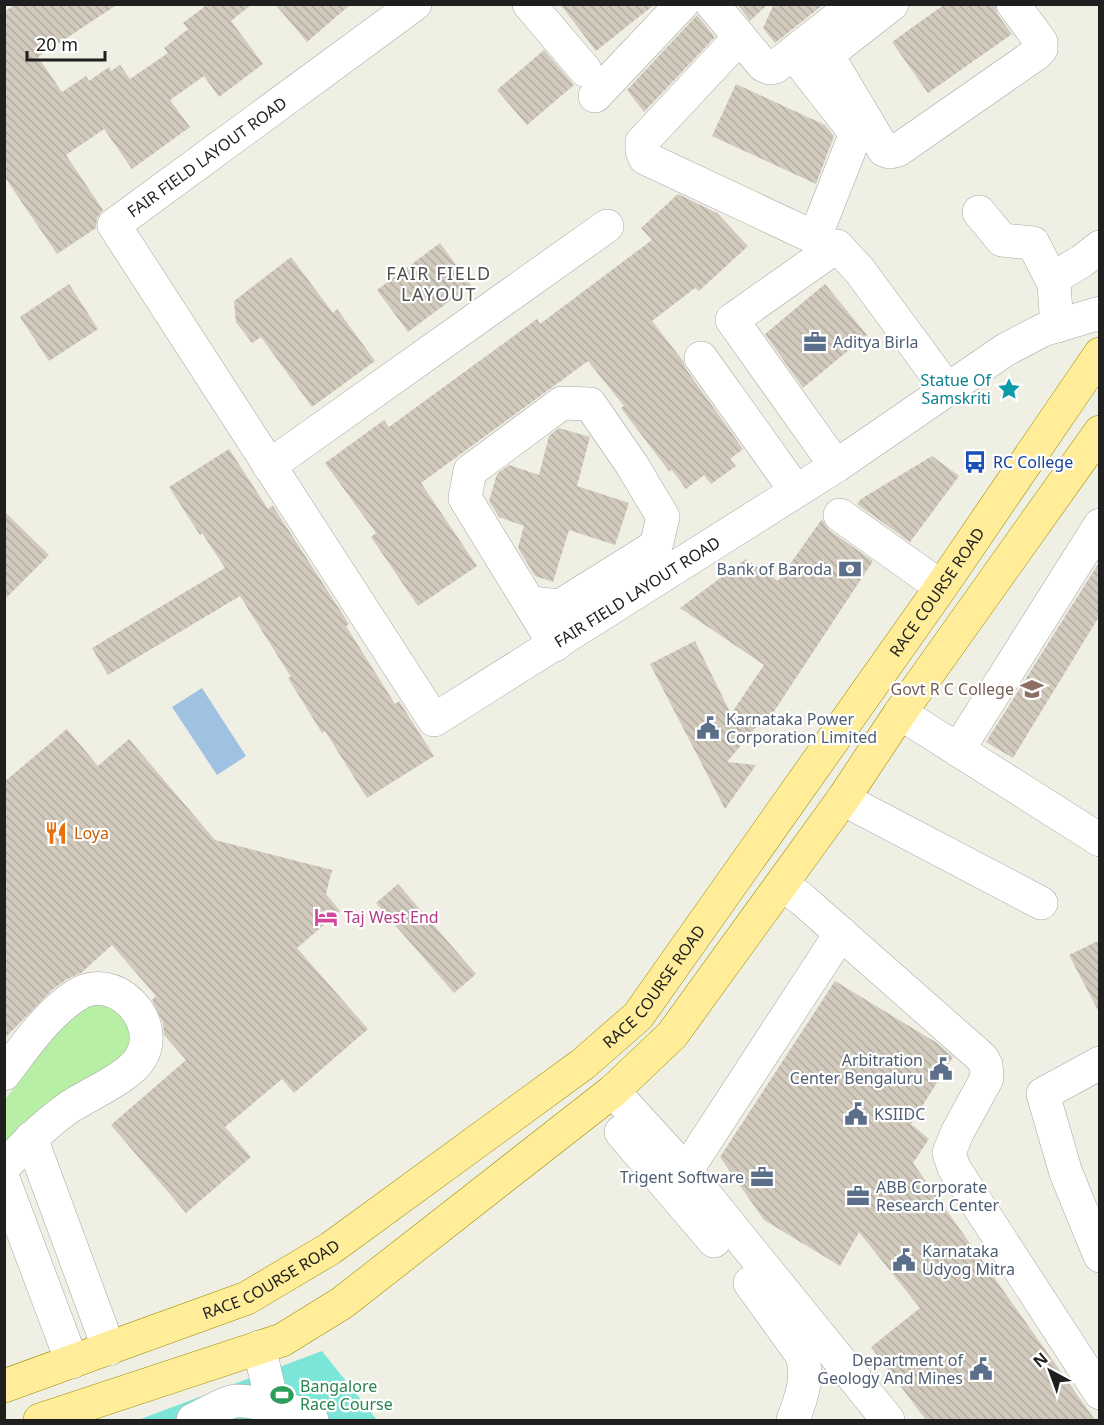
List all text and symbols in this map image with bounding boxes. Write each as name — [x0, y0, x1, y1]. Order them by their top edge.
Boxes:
scale bar — [27, 24, 105, 62]
text: 20 m — [36, 32, 78, 56]
street label: FAIR FIELD LAYOUT ROAD — [123, 92, 291, 222]
district label: FAIR FIELD LAYOUT — [386, 261, 492, 306]
office icon: Aditya Birla — [802, 329, 828, 355]
place label: Aditya Birla — [833, 331, 919, 353]
place label: Statue Of Samskriti — [921, 369, 992, 409]
place icon: Statue Of Samskriti — [996, 376, 1022, 402]
bus stop icon: RC College — [962, 449, 988, 475]
place label: RC College — [993, 451, 1073, 473]
street label: RACE COURSE ROAD — [884, 523, 990, 661]
street label: FAIR FIELD LAYOUT ROAD — [550, 531, 724, 652]
bank icon: Bank of Baroda — [837, 556, 863, 582]
place label: Bank of Baroda — [717, 558, 832, 580]
school or university icon: Govt R C College — [1019, 676, 1045, 702]
place label: Govt R C College — [891, 678, 1014, 700]
place label: Karnataka Power Corporation Limited — [726, 708, 877, 748]
public building icon: Karnataka Power Corporation Limited — [695, 715, 721, 741]
restaurant icon: Loya — [43, 820, 69, 846]
place label: Loya — [74, 822, 109, 844]
hotel icon: Taj West End — [313, 904, 339, 930]
place label: Taj West End — [344, 906, 439, 928]
street label: RACE COURSE ROAD — [598, 920, 710, 1053]
place label: Arbitration Center Bengaluru — [790, 1049, 923, 1089]
public building icon: Arbitration Center Bengaluru — [928, 1056, 954, 1082]
public building icon: KSIIDC — [843, 1101, 869, 1127]
place label: KSIIDC — [874, 1103, 925, 1125]
office icon: Trigent Software — [749, 1164, 775, 1190]
place label: Trigent Software — [620, 1166, 744, 1188]
place label: ABB Corporate Research Center — [876, 1176, 999, 1216]
office icon: ABB Corporate Research Center — [845, 1183, 871, 1209]
street label: RACE COURSE ROAD — [199, 1234, 344, 1324]
place label: Karnataka Udyog Mitra — [922, 1240, 1015, 1280]
public building icon: Karnataka Udyog Mitra — [891, 1247, 917, 1273]
north arrow — [1020, 1341, 1080, 1401]
text: N — [1028, 1347, 1052, 1372]
place label: Department of Geology And Mines — [817, 1349, 964, 1389]
public building icon: Department of Geology And Mines — [968, 1356, 994, 1382]
place label: Bangalore Race Course — [300, 1375, 393, 1415]
sports icon: Bangalore Race Course — [269, 1382, 295, 1408]

